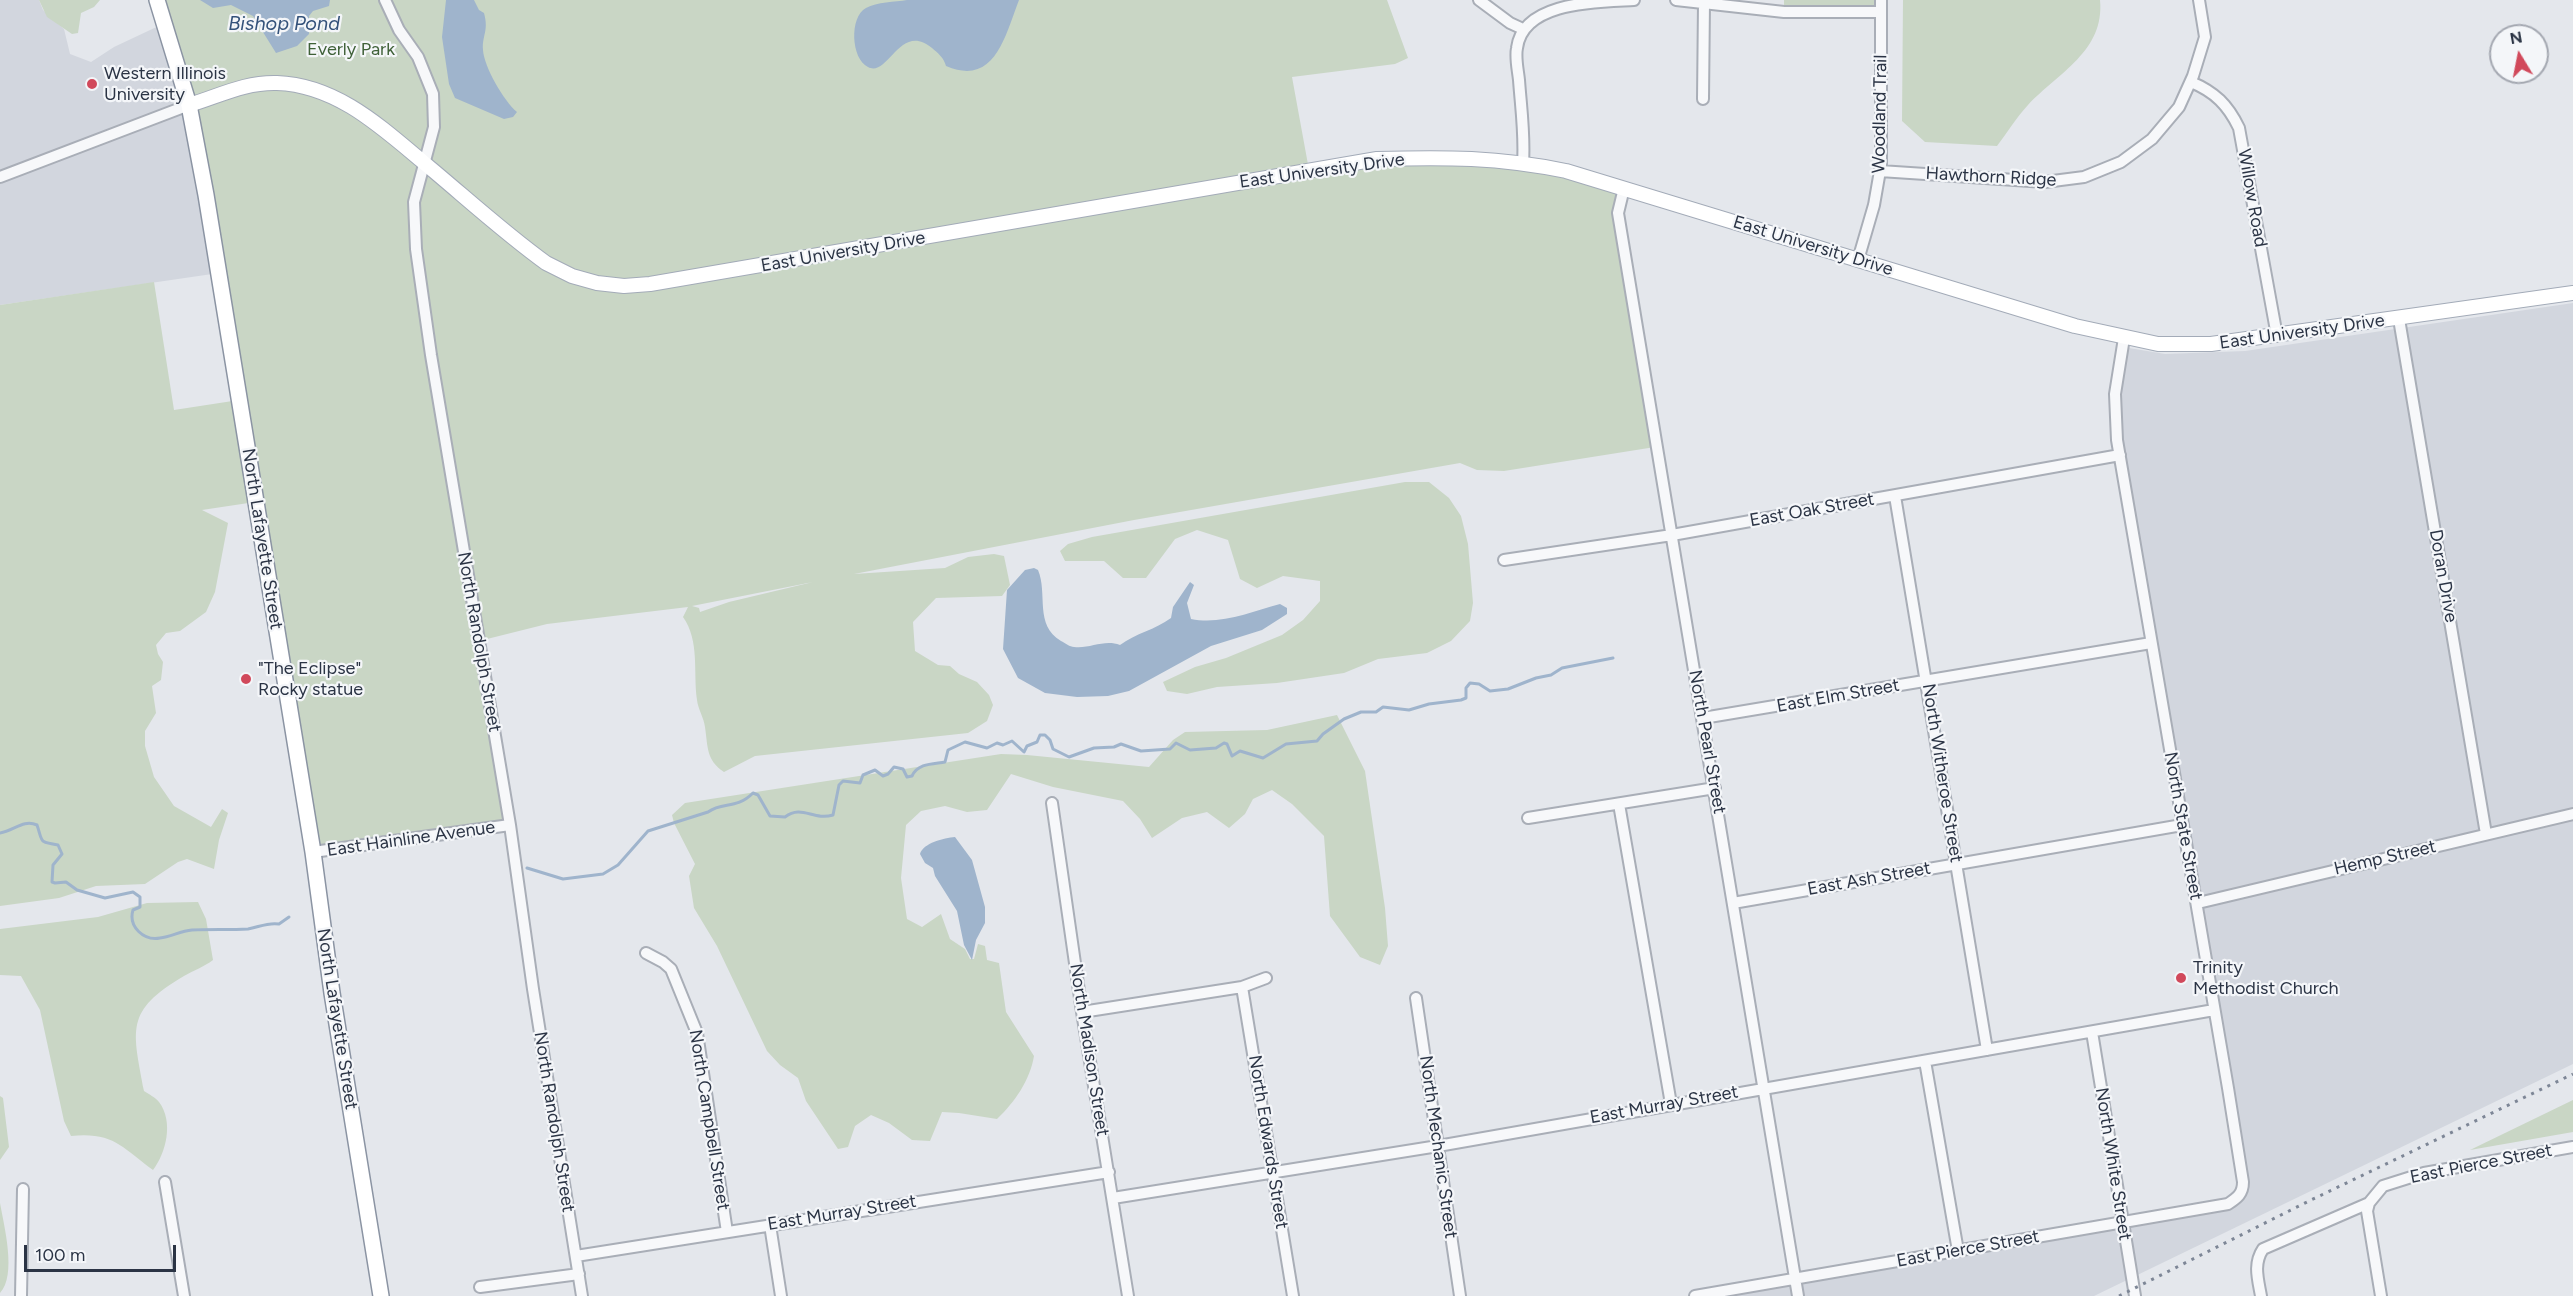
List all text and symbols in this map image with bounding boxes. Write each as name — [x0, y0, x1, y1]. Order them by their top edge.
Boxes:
water label: Bishop Pond — [228, 12, 340, 36]
north arrow — [2489, 24, 2549, 84]
text: N — [2508, 27, 2524, 48]
park label: Everly Park — [307, 39, 395, 61]
street label: Woodland Trail — [1868, 54, 1892, 174]
place label: Western Illinois University — [104, 63, 226, 106]
marker: Western Illinois University — [85, 77, 99, 91]
street label: Willow Road — [2233, 147, 2271, 249]
street label: East University Drive — [1238, 149, 1406, 193]
street label: Hawthorn Ridge — [1925, 163, 2057, 191]
street label: East University Drive — [1730, 211, 1896, 281]
street label: East University Drive — [759, 227, 927, 277]
street label: East University Drive — [2218, 310, 2386, 354]
street label: North Lafayette Street — [237, 447, 287, 631]
street label: East Oak Street — [1748, 488, 1876, 532]
street label: Doran Drive — [2424, 528, 2462, 624]
street label: North Randolph Street — [452, 550, 506, 734]
place label: "The Eclipse" Rocky statue — [258, 658, 363, 700]
street label: North Pearl Street — [1684, 668, 1730, 816]
marker: "The Eclipse" Rocky statue — [239, 672, 253, 686]
street label: East Elm Street — [1775, 675, 1901, 717]
street label: North Witheroe Street — [1917, 682, 1967, 864]
street label: North State Street — [2159, 750, 2207, 902]
street label: East Hainline Avenue — [325, 816, 497, 862]
street label: Hemp Street — [2332, 836, 2438, 880]
street label: East Ash Street — [1806, 858, 1932, 900]
street label: North Lafayette Street — [312, 927, 362, 1111]
place label: Trinity Methodist Church — [2193, 957, 2339, 1000]
street label: North Madison Street — [1065, 962, 1113, 1138]
marker: Trinity Methodist Church — [2174, 971, 2188, 985]
street label: North Campbell Street — [684, 1028, 734, 1212]
street label: North Randolph Street — [529, 1030, 579, 1214]
street label: North Edwards Street — [1244, 1053, 1292, 1231]
street label: North Mechanic Street — [1414, 1054, 1462, 1240]
street label: East Murray Street — [1588, 1081, 1740, 1129]
street label: North White Street — [2090, 1086, 2136, 1242]
street label: East Pierce Street — [2408, 1140, 2554, 1188]
street label: East Murray Street — [766, 1191, 918, 1235]
street label: East Pierce Street — [1895, 1226, 2041, 1272]
scale bar — [27, 1233, 178, 1271]
text: 100 m — [35, 1244, 85, 1266]

